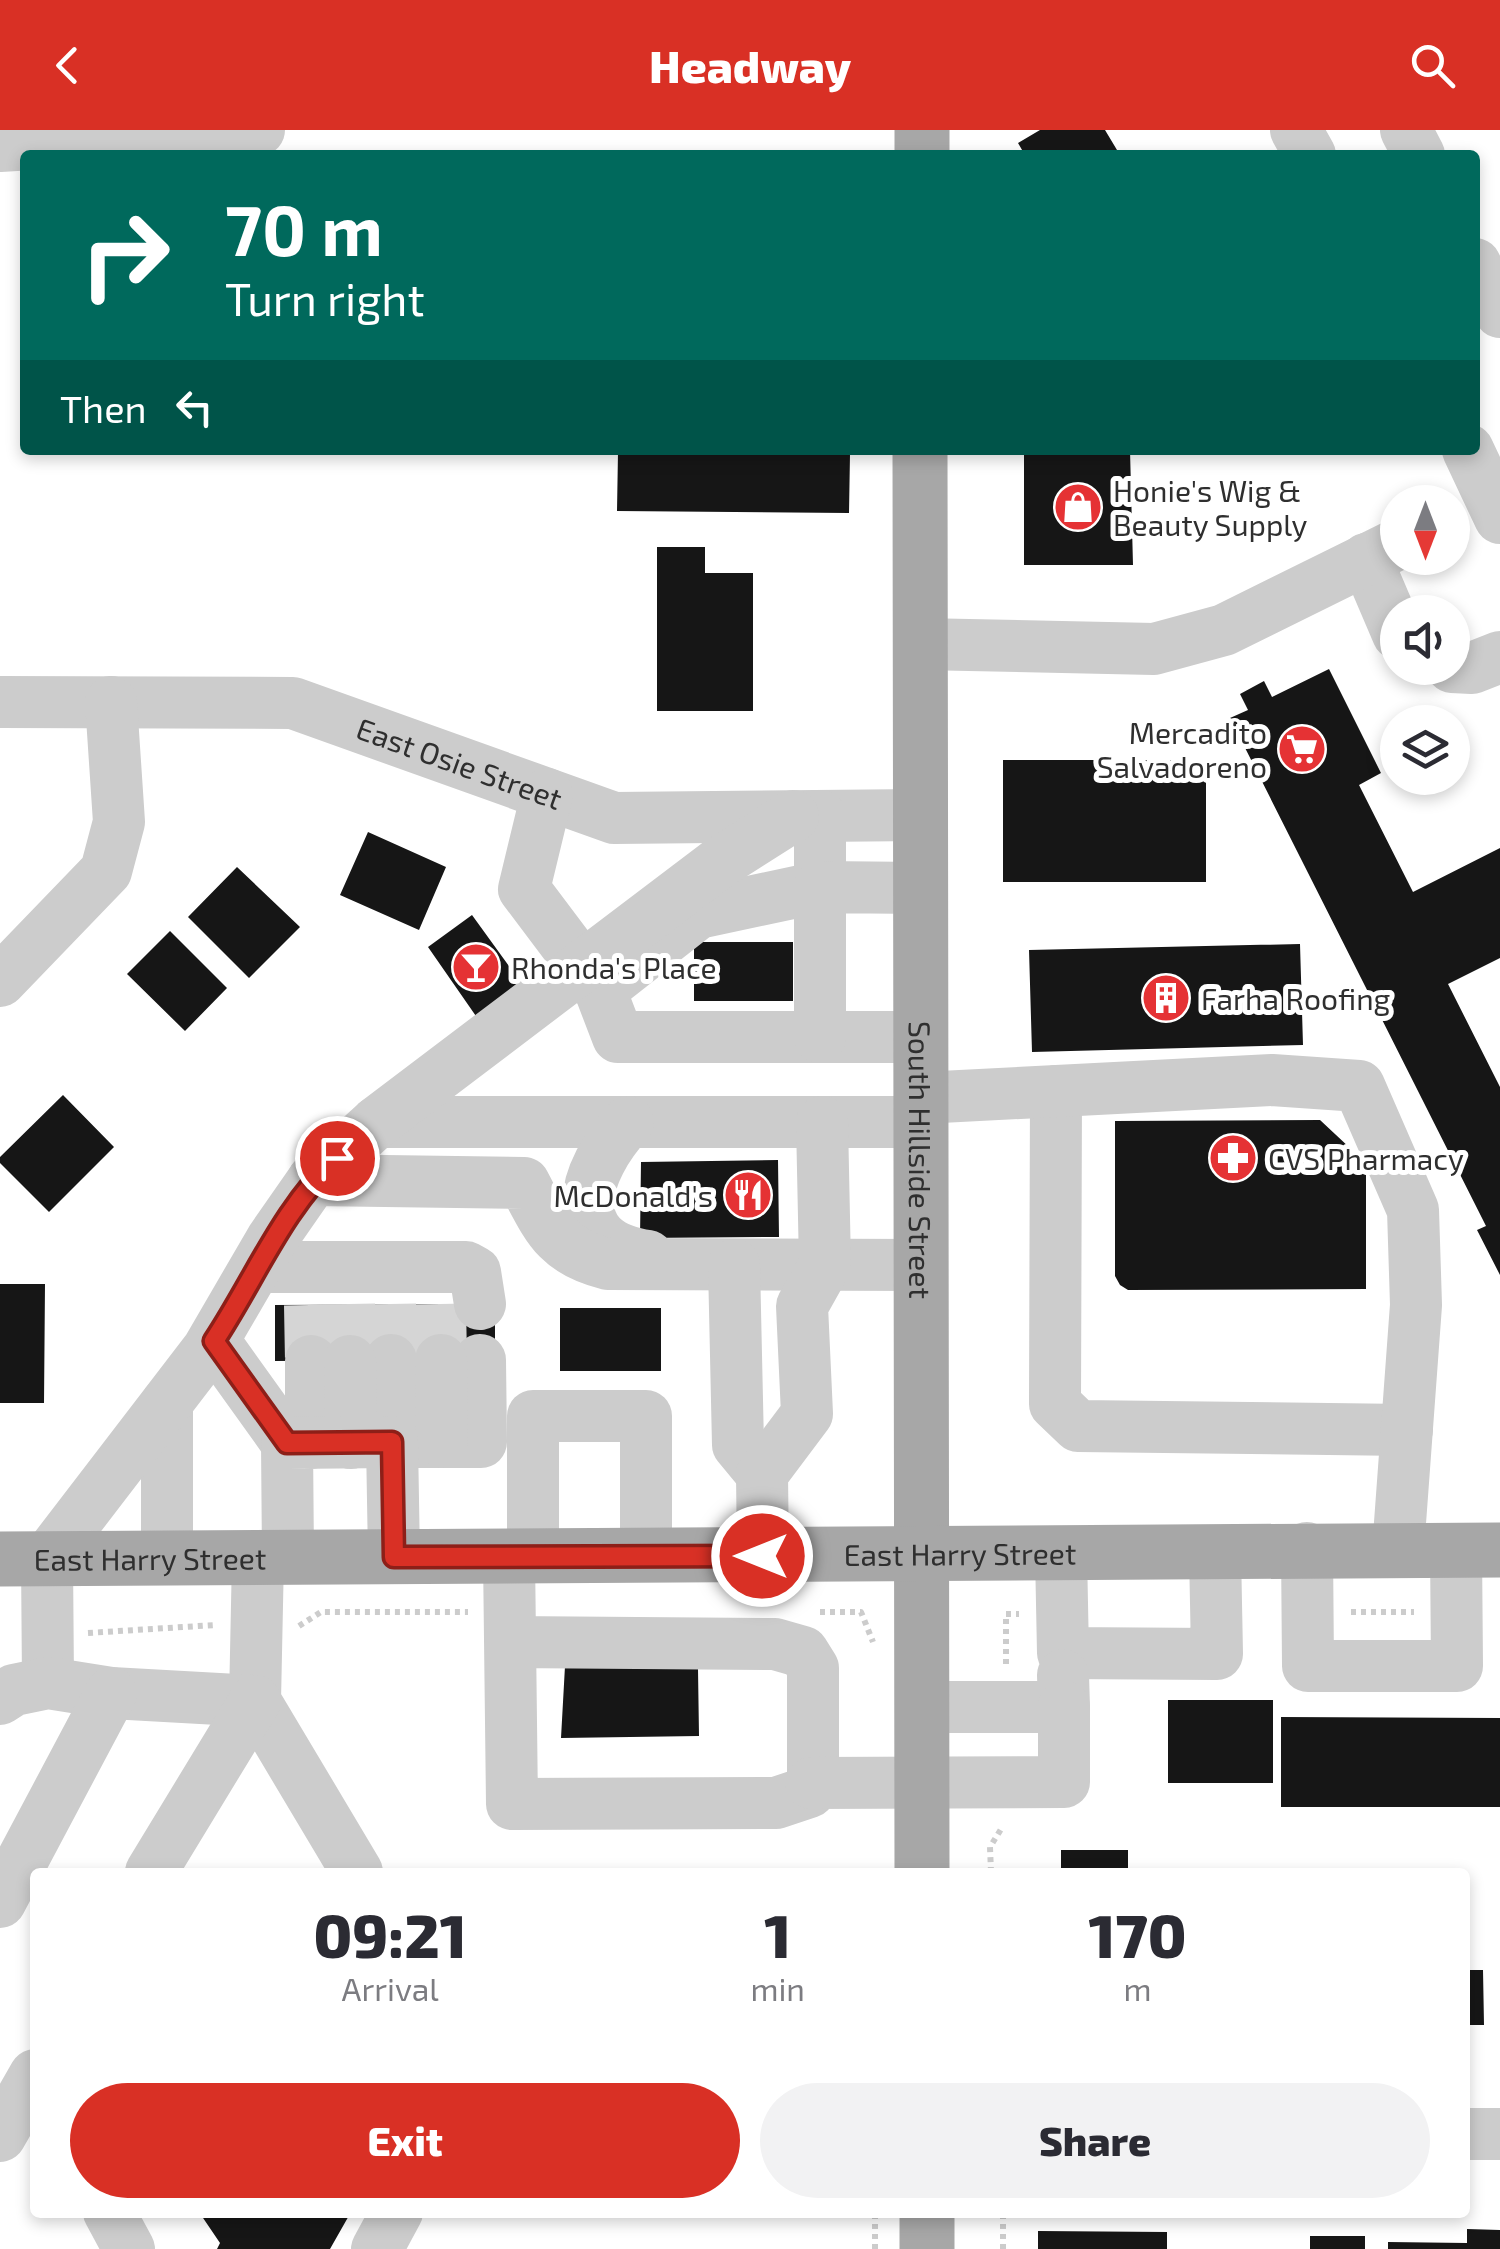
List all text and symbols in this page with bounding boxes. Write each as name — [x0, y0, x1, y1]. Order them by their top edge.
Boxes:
icon: back — [40, 38, 95, 93]
text: Headway — [649, 38, 851, 92]
icon: search — [1405, 38, 1460, 93]
text: 70 m — [225, 186, 383, 270]
icon: right — [60, 190, 190, 320]
text: Turn right — [225, 271, 425, 325]
icon: left — [167, 380, 222, 435]
text: Then — [60, 385, 147, 431]
place label: Honie's Wig & Beauty Supply — [1113, 472, 1308, 542]
shop icon: Honie's Wig & Beauty Supply — [1052, 481, 1104, 533]
north arrow — [1380, 485, 1470, 575]
map controls — [1380, 485, 1470, 795]
button: sound — [1380, 595, 1470, 685]
button: layers — [1380, 705, 1470, 795]
street label: East Osie Street — [352, 709, 567, 816]
place label: Mercadito Salvadoreno — [1097, 714, 1267, 784]
supermarket icon: Mercadito Salvadoreno — [1276, 723, 1328, 775]
bar icon: Rhonda's Place — [450, 941, 502, 993]
place label: Rhonda's Place — [511, 949, 717, 985]
building icon: Farha Roofing — [1140, 972, 1192, 1024]
place label: Farha Roofing — [1201, 980, 1391, 1016]
street label: South Hillside Street — [903, 1021, 939, 1299]
pin — [295, 1116, 380, 1201]
icon: arrive — [310, 1131, 365, 1186]
pharmacy icon: CVS Pharmacy — [1207, 1132, 1259, 1184]
place label: CVS Pharmacy — [1268, 1140, 1464, 1176]
restaurant icon: McDonald's — [722, 1169, 774, 1221]
place label: McDonald's — [554, 1177, 713, 1213]
position arrow — [710, 1504, 814, 1608]
street label: East Harry Street — [844, 1535, 1076, 1572]
street label: East Harry Street — [34, 1539, 266, 1577]
text: 09:21 — [314, 1898, 467, 1970]
text: 1 — [764, 1898, 791, 1970]
text: 170 — [1088, 1898, 1186, 1970]
text: Arrival — [342, 1969, 439, 2007]
text: min — [750, 1969, 805, 2007]
text: m — [1123, 1969, 1152, 2007]
button: Exit — [70, 2083, 740, 2198]
button: Share — [760, 2083, 1430, 2198]

